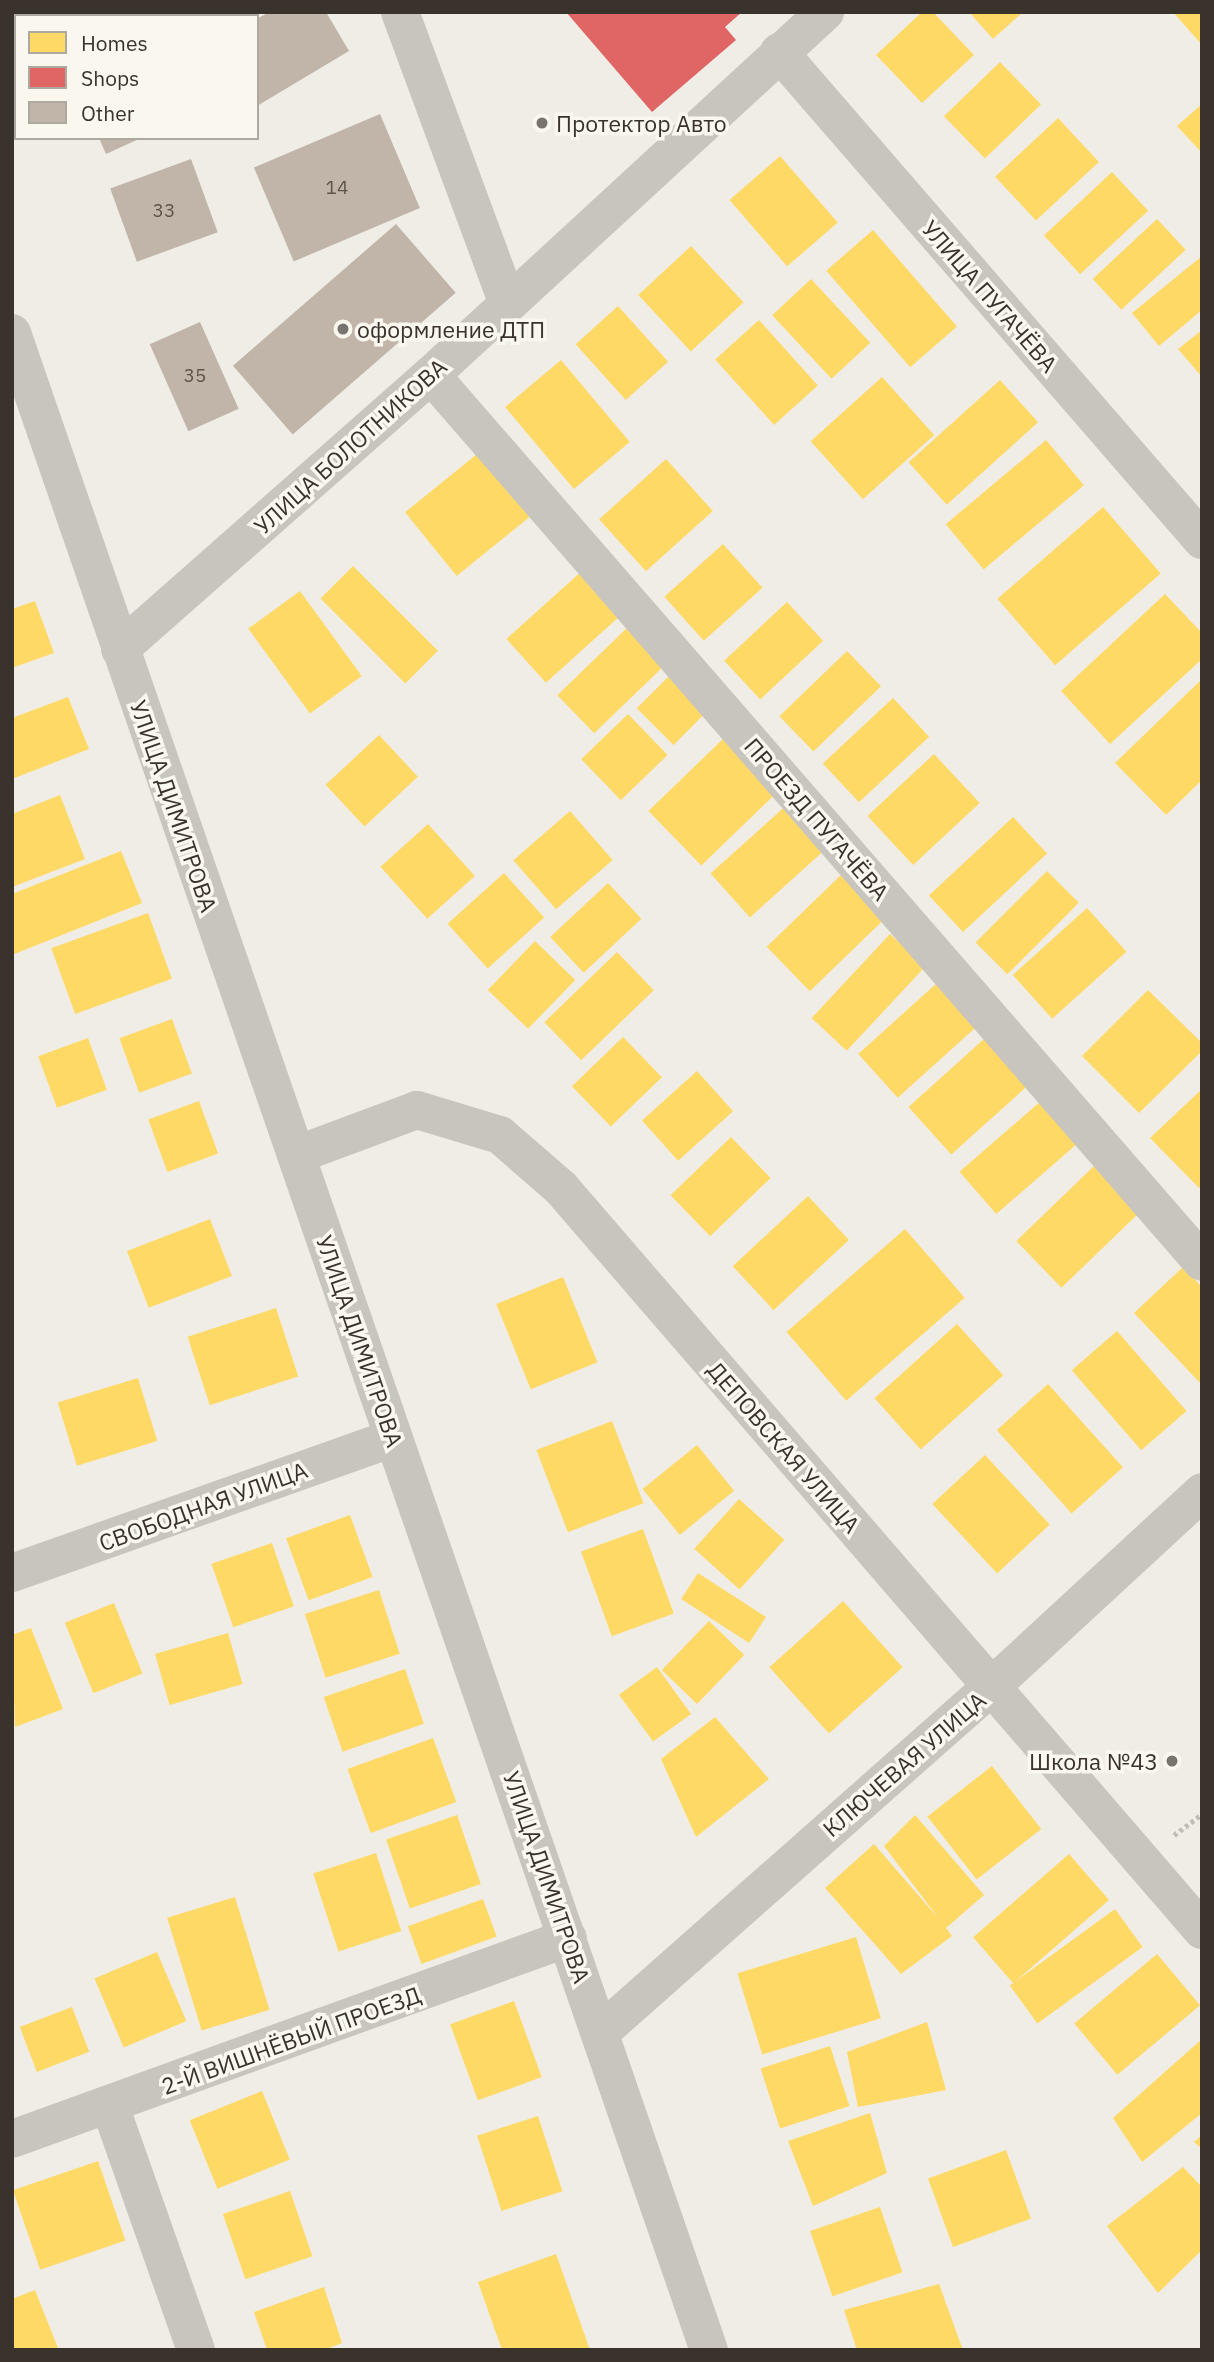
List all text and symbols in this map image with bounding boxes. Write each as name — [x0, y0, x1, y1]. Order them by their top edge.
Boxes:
legend — [14, 14, 259, 140]
text: Homes — [81, 29, 148, 57]
text: Shops — [81, 64, 139, 92]
text: Other — [81, 99, 134, 127]
place label: Протектор Авто — [556, 109, 727, 137]
marker: Протектор Авто — [534, 115, 550, 131]
house number: 14 — [326, 177, 348, 199]
house number: 33 — [153, 200, 175, 222]
street label: УЛИЦА ПУГАЧЁВА — [917, 214, 1063, 378]
place label: оформление ДТП — [357, 315, 545, 343]
marker: оформление ДТП — [335, 321, 351, 337]
street label: УЛИЦА БОЛОТНИКОВА — [248, 352, 452, 540]
house number: 35 — [184, 365, 206, 387]
street label: УЛИЦА ДИМИТРОВА — [125, 696, 223, 916]
street label: ПРОЕЗД ПУГАЧЁВА — [739, 732, 895, 906]
street label: УЛИЦА ДИМИТРОВА — [311, 1231, 409, 1451]
street label: ДЕПОВСКАЯ УЛИЦА — [702, 1356, 866, 1538]
street label: СВОБОДНАЯ УЛИЦА — [95, 1455, 311, 1557]
street label: КЛЮЧЕВАЯ УЛИЦА — [817, 1686, 991, 1842]
place label: Школа №43 — [1029, 1747, 1158, 1775]
marker: Школа №43 — [1164, 1753, 1180, 1769]
street label: УЛИЦА ДИМИТРОВА — [498, 1767, 596, 1987]
street label: 2-Й ВИШНЁВЫЙ ПРОЕЗД — [157, 1980, 425, 2100]

